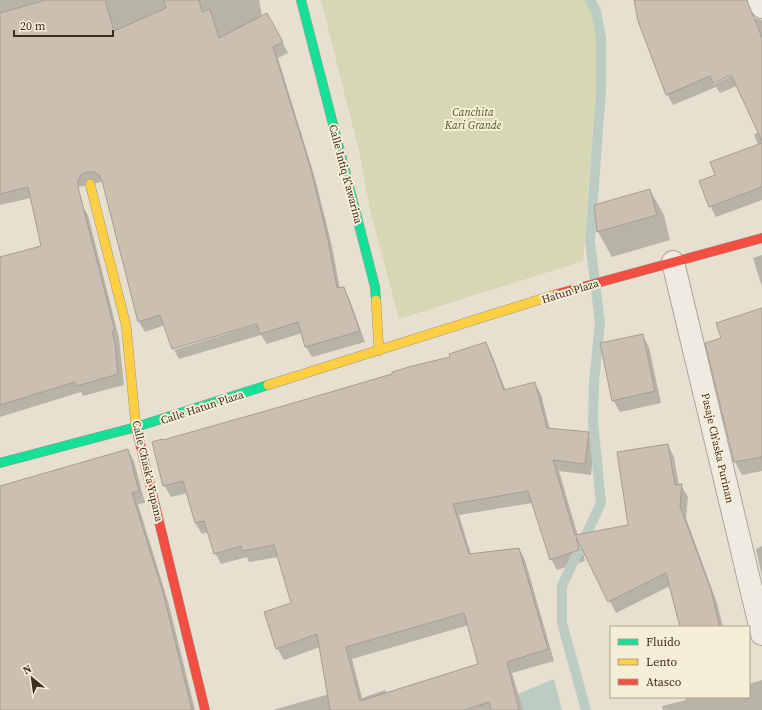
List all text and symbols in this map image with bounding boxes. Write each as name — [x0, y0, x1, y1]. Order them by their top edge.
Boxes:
scale bar — [14, 12, 113, 38]
text: 20 m — [20, 18, 46, 34]
park label: Canchita Kari Grande — [444, 105, 502, 133]
street label: Calle Intiq K'awarina — [325, 123, 366, 226]
street label: Hatun Plaza — [540, 276, 601, 307]
street label: Calle Hatun Plaza — [159, 387, 246, 428]
street label: Pasaje Ch'aska Purinan — [698, 392, 738, 505]
street label: Calle Chask'a Yupana — [129, 419, 167, 523]
legend — [610, 626, 750, 698]
text: Fluido — [646, 634, 681, 650]
text: Lento — [646, 654, 677, 670]
north arrow — [12, 658, 52, 698]
text: N — [20, 661, 35, 678]
text: Atasco — [646, 674, 682, 690]

